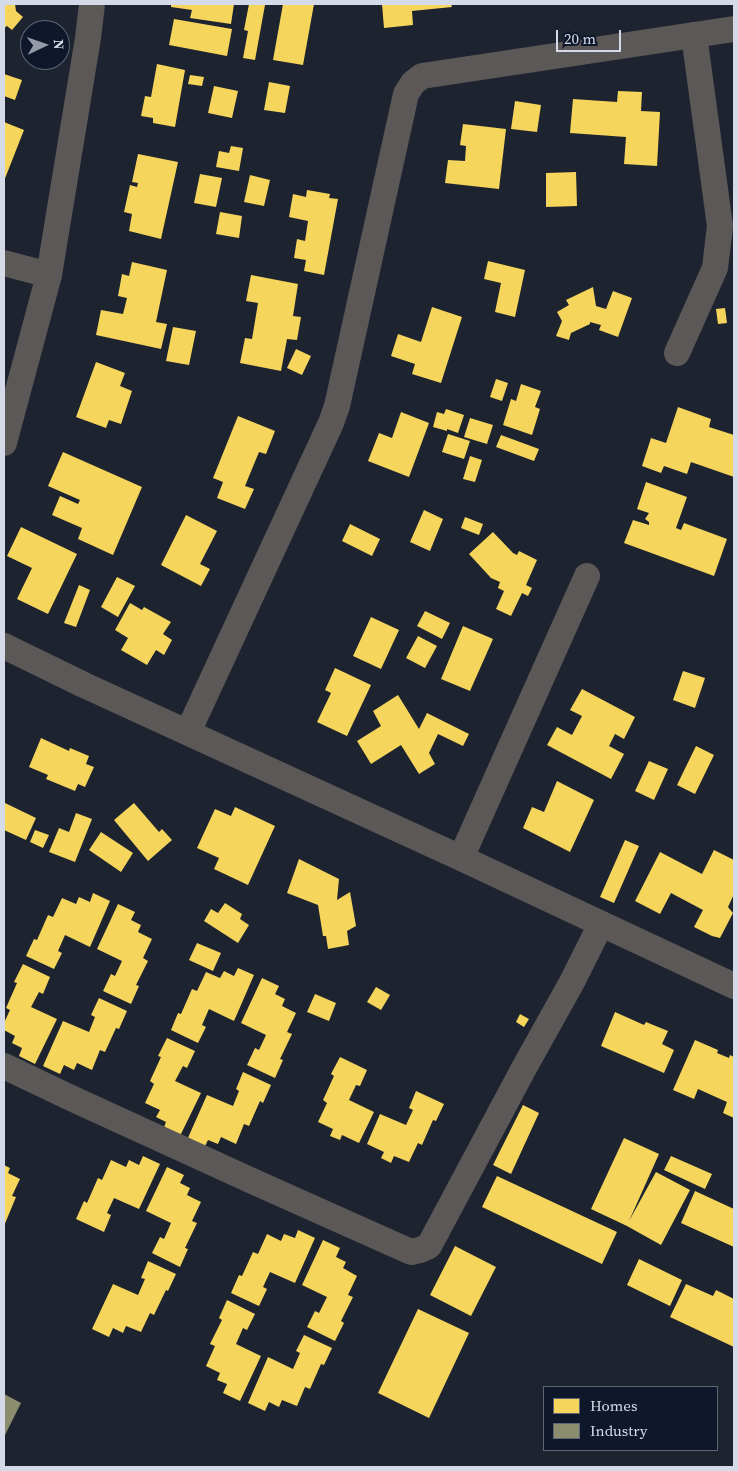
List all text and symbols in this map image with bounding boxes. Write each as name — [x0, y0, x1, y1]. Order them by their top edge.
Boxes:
north arrow — [20, 20, 70, 70]
scale bar — [558, 20, 623, 52]
text: 20 m — [564, 28, 596, 49]
text: N — [49, 39, 69, 50]
legend — [543, 1386, 718, 1451]
text: Homes — [590, 1395, 637, 1416]
text: Industry — [590, 1420, 647, 1441]

